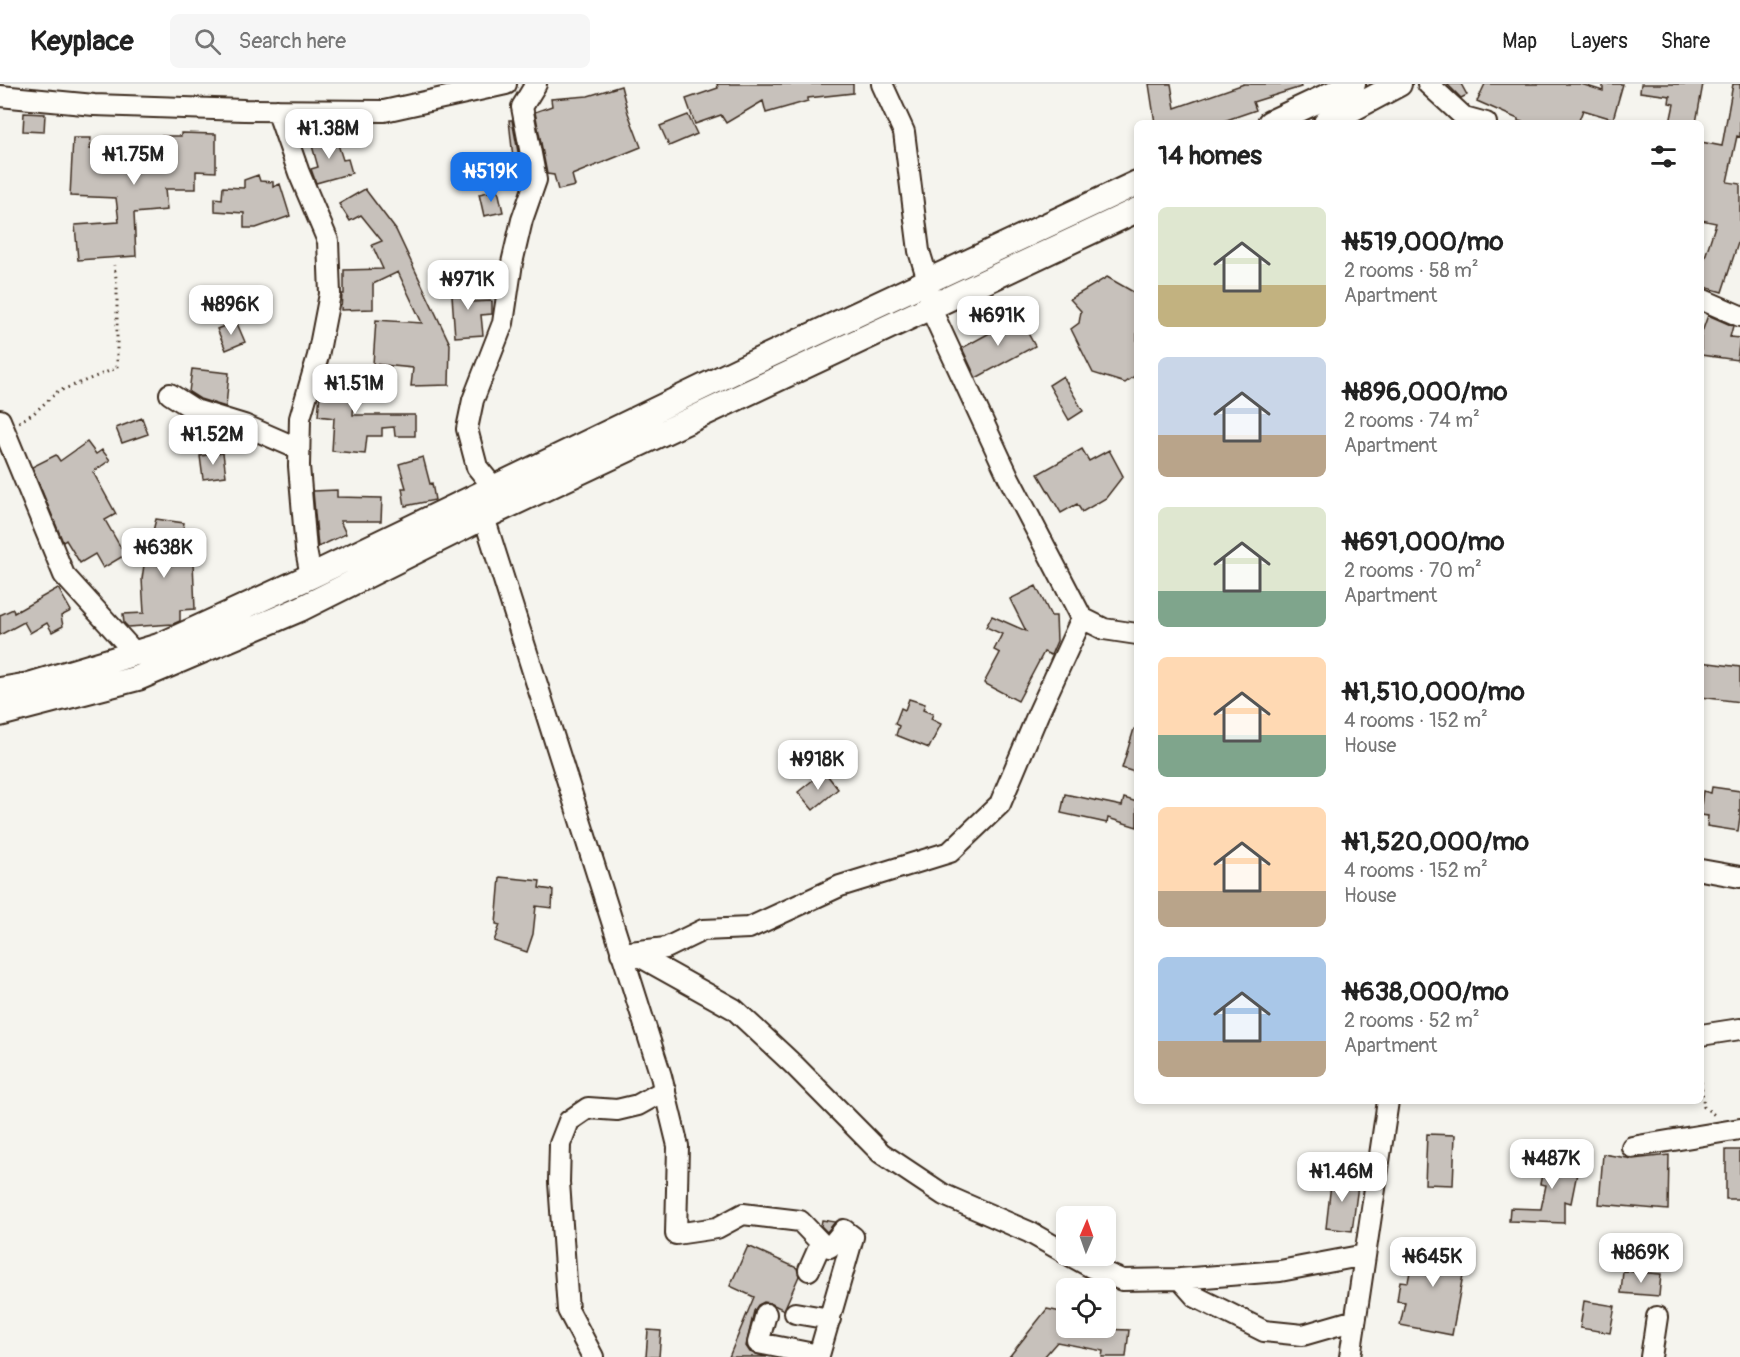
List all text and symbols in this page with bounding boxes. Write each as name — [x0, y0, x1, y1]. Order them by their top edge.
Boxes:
search box — [170, 14, 590, 68]
text: Keyplace — [30, 24, 134, 59]
icon: search — [191, 25, 224, 58]
text: Search here — [239, 27, 346, 55]
text: Map — [1502, 28, 1537, 55]
text: Layers — [1570, 28, 1628, 55]
text: Share — [1661, 28, 1710, 55]
pin: ₦1.38M — [280, 109, 378, 160]
text: ₦1.38M — [299, 116, 359, 141]
pin: ₦1.75M — [85, 135, 183, 186]
text: 14 homes — [1158, 140, 1262, 172]
icon: filters — [1647, 140, 1680, 173]
text: ₦1.75M — [104, 142, 164, 167]
pin: ₦519K — [449, 152, 533, 203]
text: ₦519K — [464, 159, 518, 184]
text: ₦519,000/mo — [1344, 226, 1504, 258]
icon: home — [1206, 231, 1278, 303]
text: 2 rooms · 58 m² — [1344, 258, 1479, 283]
pin: ₦971K — [426, 260, 510, 311]
text: ₦971K — [442, 267, 494, 292]
text: Apartment — [1344, 283, 1437, 308]
pin: ₦896K — [189, 285, 273, 336]
text: ₦896K — [203, 292, 259, 317]
pin: ₦691K — [956, 296, 1040, 347]
text: ₦691K — [971, 303, 1025, 328]
pin: ₦1.51M — [306, 364, 404, 415]
text: ₦1.51M — [326, 371, 384, 396]
text: ₦896,000/mo — [1344, 376, 1508, 408]
icon: home — [1206, 381, 1278, 453]
text: 2 rooms · 74 m² — [1344, 408, 1480, 433]
pin: ₦1.52M — [164, 415, 262, 466]
text: ₦1.52M — [183, 422, 243, 447]
text: Apartment — [1344, 433, 1437, 458]
text: ₦691,000/mo — [1344, 526, 1505, 558]
pin: ₦638K — [122, 528, 206, 579]
icon: home — [1206, 531, 1278, 603]
text: ₦638K — [136, 535, 192, 560]
text: 2 rooms · 70 m² — [1344, 558, 1482, 583]
text: Apartment — [1344, 583, 1437, 608]
text: ₦1,510,000/mo — [1344, 676, 1525, 708]
icon: home — [1206, 681, 1278, 753]
text: 4 rooms · 152 m² — [1344, 708, 1488, 733]
text: House — [1344, 733, 1396, 758]
pin: ₦918K — [776, 740, 860, 791]
text: ₦918K — [792, 747, 844, 772]
text: ₦1,520,000/mo — [1344, 826, 1529, 858]
icon: home — [1206, 831, 1278, 903]
text: 4 rooms · 152 m² — [1344, 858, 1488, 883]
text: House — [1344, 883, 1396, 908]
text: ₦638,000/mo — [1344, 976, 1509, 1008]
icon: home — [1206, 981, 1278, 1053]
text: 2 rooms · 52 m² — [1344, 1008, 1480, 1033]
text: Apartment — [1344, 1033, 1437, 1058]
pin: ₦487K — [1510, 1139, 1594, 1190]
text: ₦487K — [1524, 1146, 1580, 1171]
pin: ₦1.46M — [1293, 1152, 1391, 1203]
text: ₦1.46M — [1311, 1159, 1373, 1184]
north arrow — [1056, 1206, 1116, 1266]
map controls — [1056, 1206, 1116, 1338]
pin: ₦869K — [1599, 1233, 1683, 1284]
pin: ₦645K — [1391, 1237, 1475, 1288]
text: ₦869K — [1613, 1240, 1669, 1265]
text: ₦645K — [1404, 1244, 1462, 1269]
button: locate — [1056, 1278, 1116, 1338]

